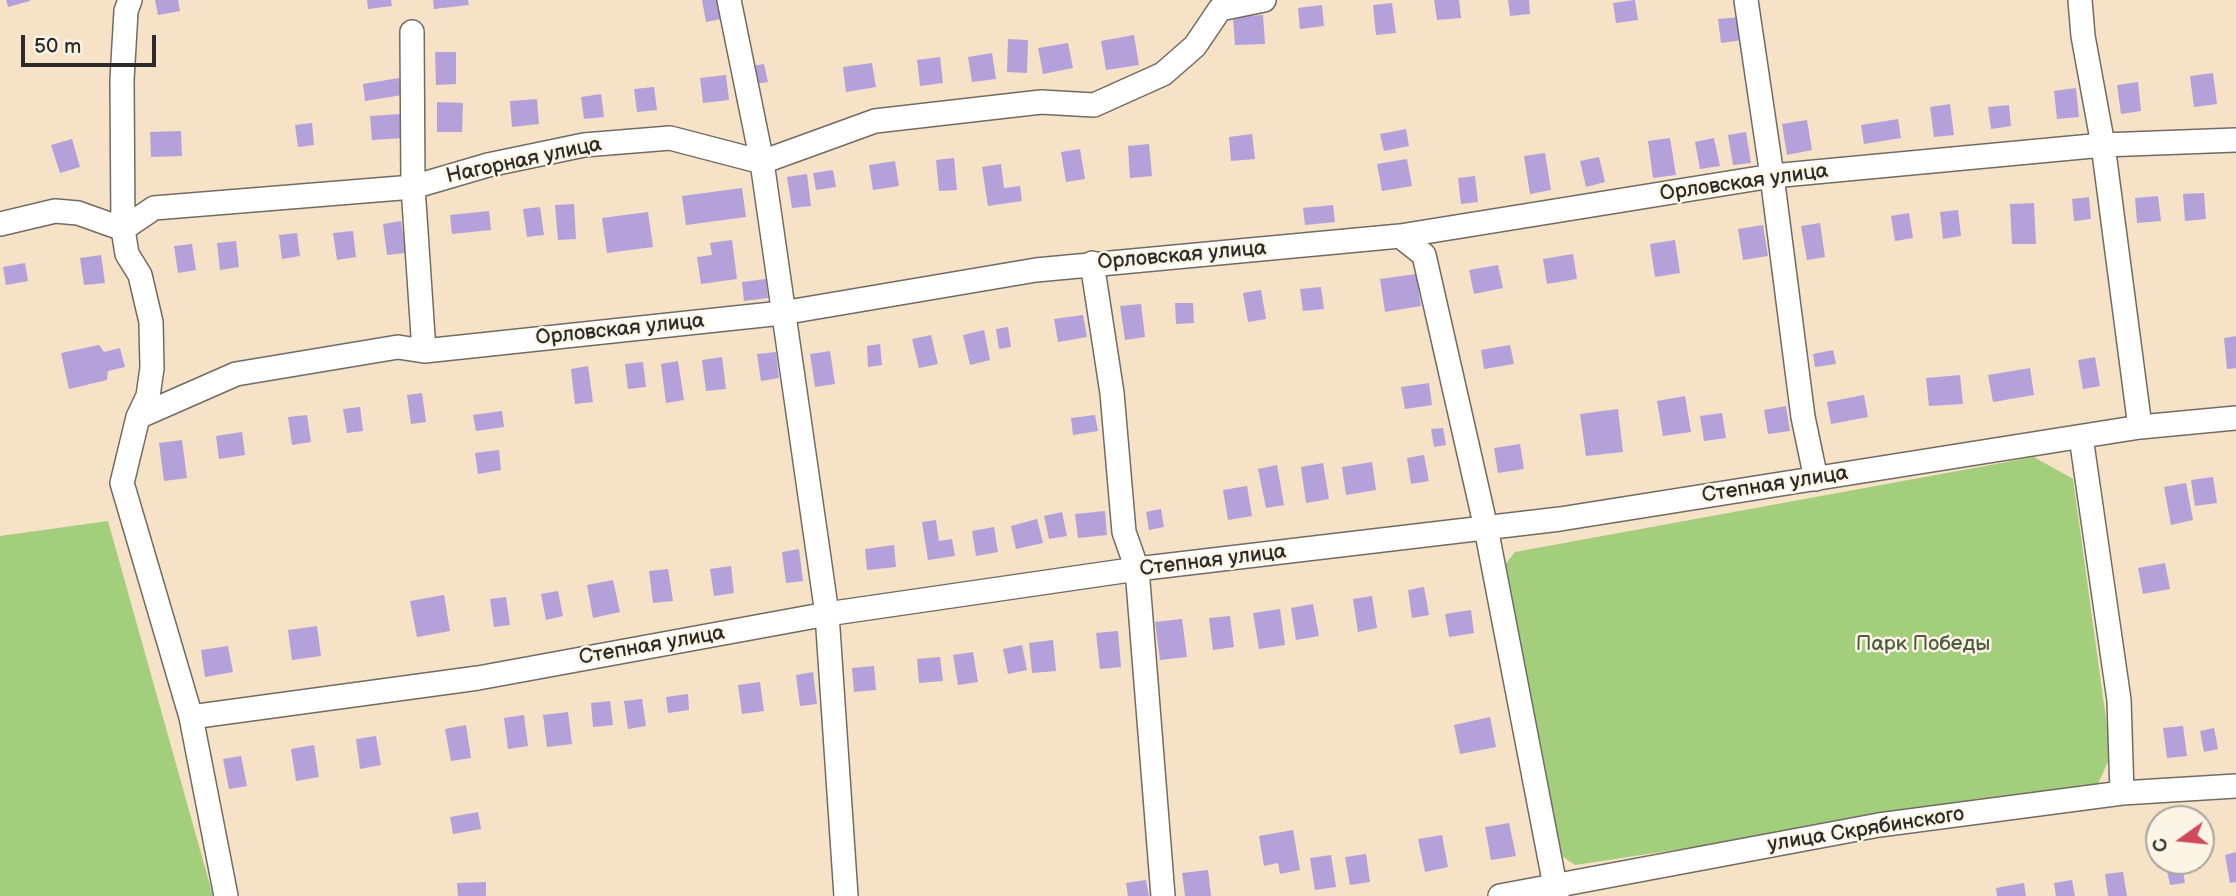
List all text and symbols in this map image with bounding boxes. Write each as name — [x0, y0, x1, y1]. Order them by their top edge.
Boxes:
scale bar — [24, 21, 159, 65]
text: 50 m — [34, 34, 81, 59]
street label: Нагорная улица — [444, 132, 604, 190]
street label: Орловская улица — [1658, 159, 1830, 207]
street label: Орловская улица — [1096, 236, 1268, 276]
street label: Орловская улица — [534, 309, 706, 351]
street label: Степная улица — [1700, 461, 1850, 509]
street label: Степная улица — [1138, 540, 1288, 582]
street label: Степная улица — [577, 621, 727, 671]
park label: Парк Победы — [1856, 632, 1990, 658]
street label: улица Скрябинского — [1766, 802, 1966, 858]
north arrow — [2145, 805, 2215, 875]
text: С — [2148, 836, 2174, 854]

